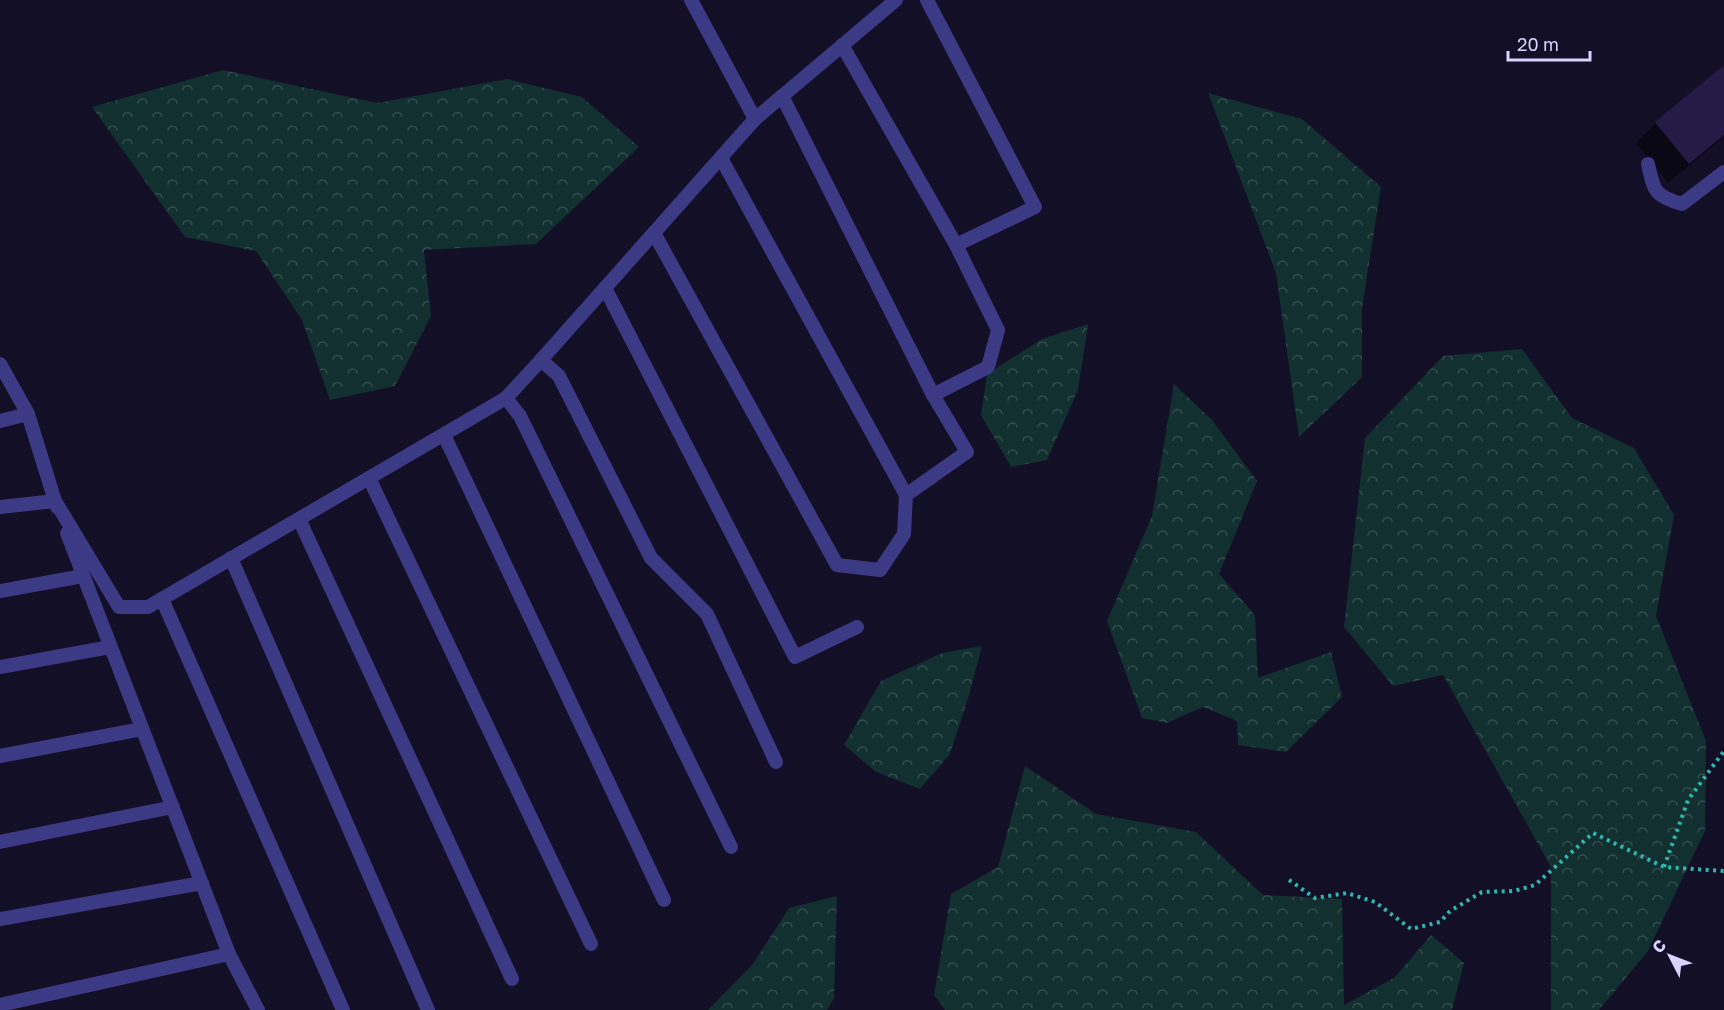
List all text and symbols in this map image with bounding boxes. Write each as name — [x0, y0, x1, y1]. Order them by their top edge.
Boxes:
scale bar — [1508, 24, 1590, 62]
text: 20 m — [1517, 33, 1559, 55]
north arrow — [1640, 926, 1700, 986]
text: С — [1648, 935, 1670, 957]

